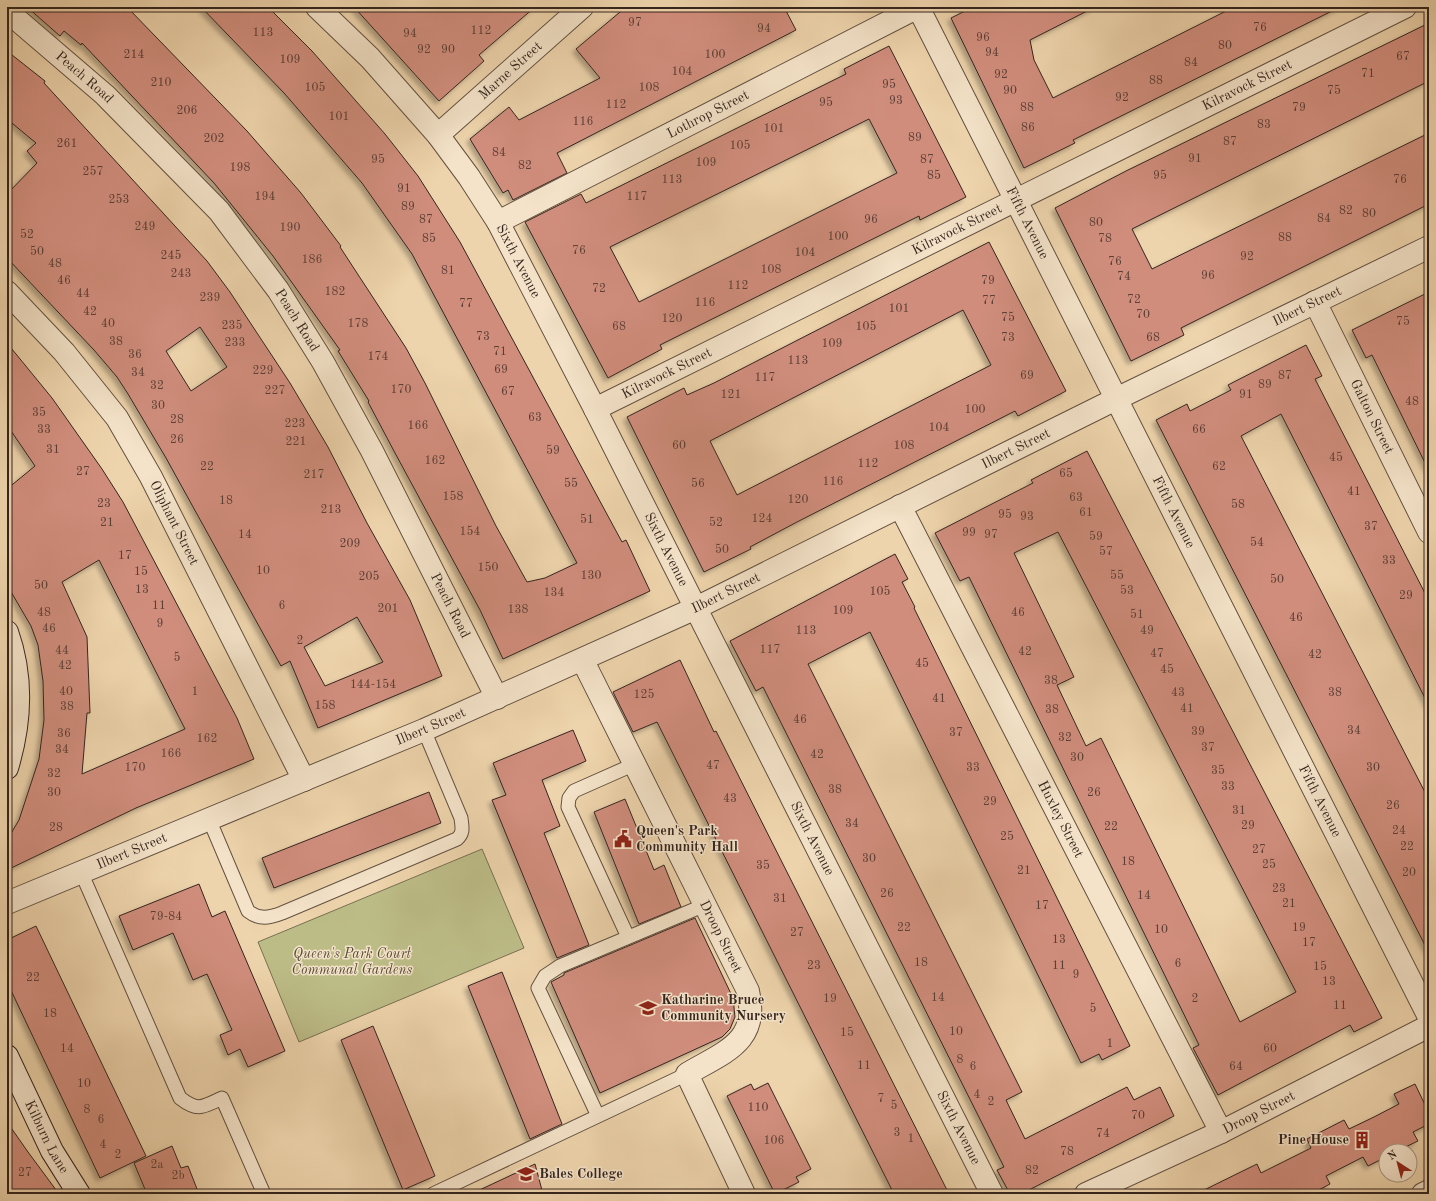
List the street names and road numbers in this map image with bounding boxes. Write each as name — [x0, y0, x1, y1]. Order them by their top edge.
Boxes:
street label: Marne Street — [476, 39, 545, 102]
street label: Peach Road — [53, 49, 116, 106]
street label: Kilravock Street — [1200, 57, 1294, 114]
street label: Lothrop Street — [665, 88, 751, 141]
street label: Fifth Avenue — [1003, 185, 1051, 261]
street label: Kilravock Street — [910, 201, 1004, 258]
street label: Sixth Avenue — [493, 222, 543, 300]
street label: Ilbert Street — [1270, 284, 1344, 329]
street label: Peach Road — [272, 286, 322, 354]
street label: Kilravock Street — [619, 345, 714, 402]
street label: Galton Street — [1348, 377, 1396, 456]
street label: Ilbert Street — [979, 426, 1053, 472]
street label: Fifth Avenue — [1149, 474, 1198, 550]
street label: Oliphant Street — [147, 478, 201, 568]
street label: Sixth Avenue — [642, 510, 690, 589]
street label: Ilbert Street — [690, 570, 763, 616]
street label: Peach Road — [428, 571, 472, 640]
street label: Ilbert Street — [394, 705, 468, 748]
street label: Fifth Avenue — [1296, 763, 1344, 839]
street label: Huxley Street — [1035, 778, 1086, 860]
street label: Sixth Avenue — [788, 799, 837, 878]
street label: Ilbert Street — [95, 830, 169, 872]
street label: Droop Street — [697, 898, 745, 975]
street label: Sixth Avenue — [934, 1088, 983, 1167]
street label: Droop Street — [1220, 1089, 1297, 1137]
street label: Kilburn Lane — [22, 1098, 71, 1176]

